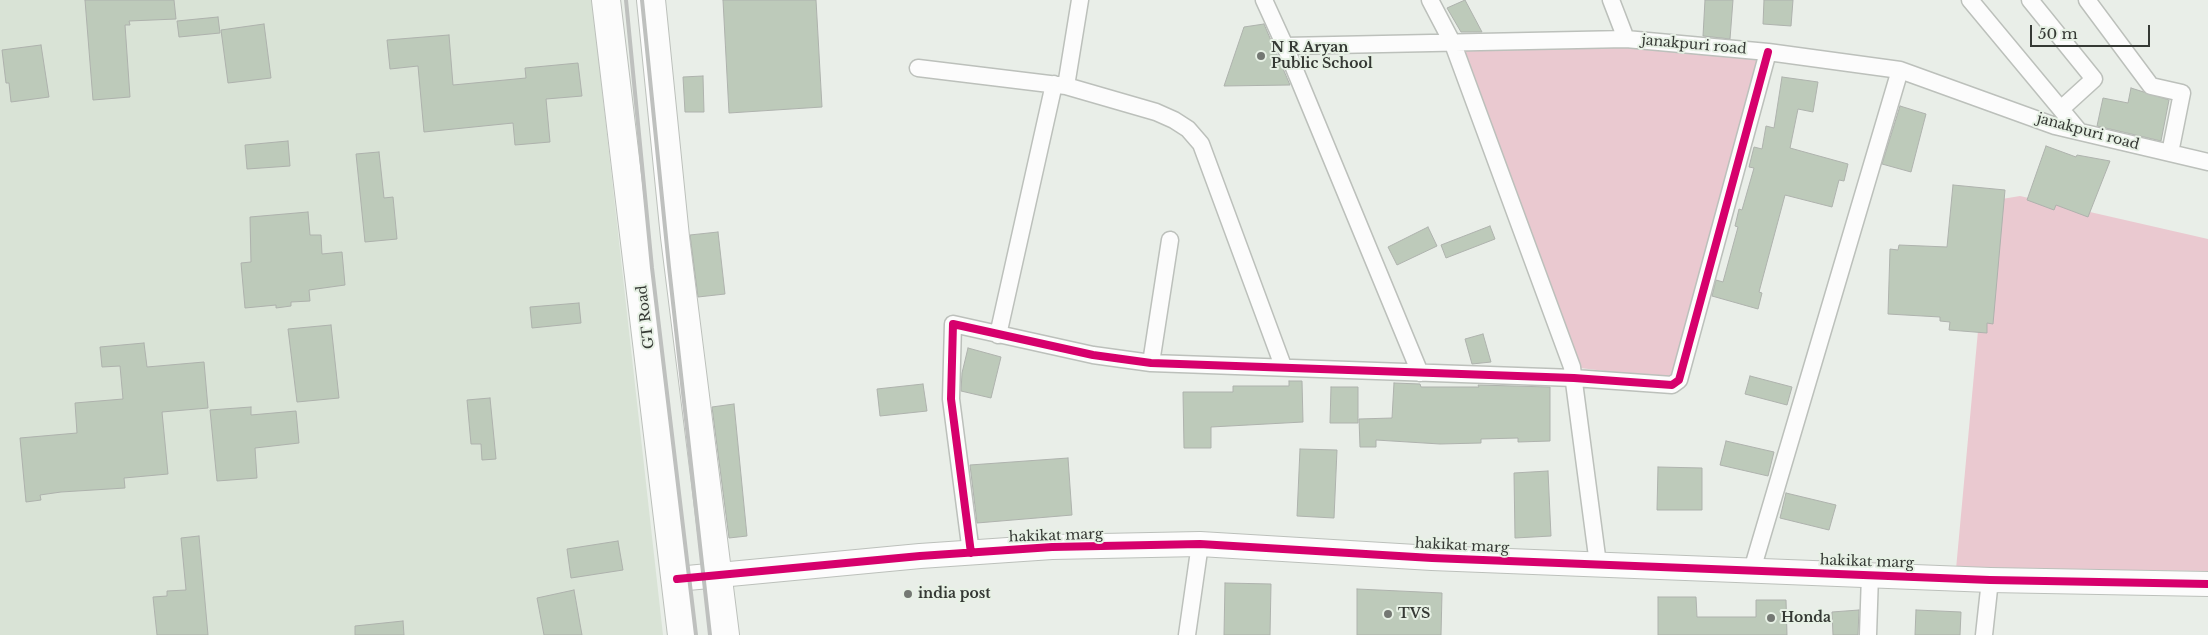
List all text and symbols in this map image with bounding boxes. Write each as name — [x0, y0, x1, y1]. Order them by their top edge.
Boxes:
scale bar — [2033, 15, 2153, 47]
text: 50 m — [2038, 24, 2078, 43]
street label: janakpuri road — [1641, 32, 1747, 58]
place label: N R Aryan Public School — [1271, 40, 1373, 72]
marker: N R Aryan Public School — [1255, 50, 1267, 62]
street label: janakpuri road — [2035, 110, 2141, 154]
street label: GT Road — [634, 284, 658, 350]
street label: hakikat marg — [1009, 526, 1103, 546]
street label: hakikat marg — [1414, 535, 1510, 557]
street label: hakikat marg — [1820, 552, 1914, 572]
place label: india post — [918, 586, 991, 602]
marker: india post — [902, 588, 914, 600]
place label: TVS — [1398, 606, 1430, 622]
marker: TVS — [1382, 608, 1394, 620]
place label: Honda — [1781, 610, 1831, 626]
marker: Honda — [1765, 612, 1777, 624]

